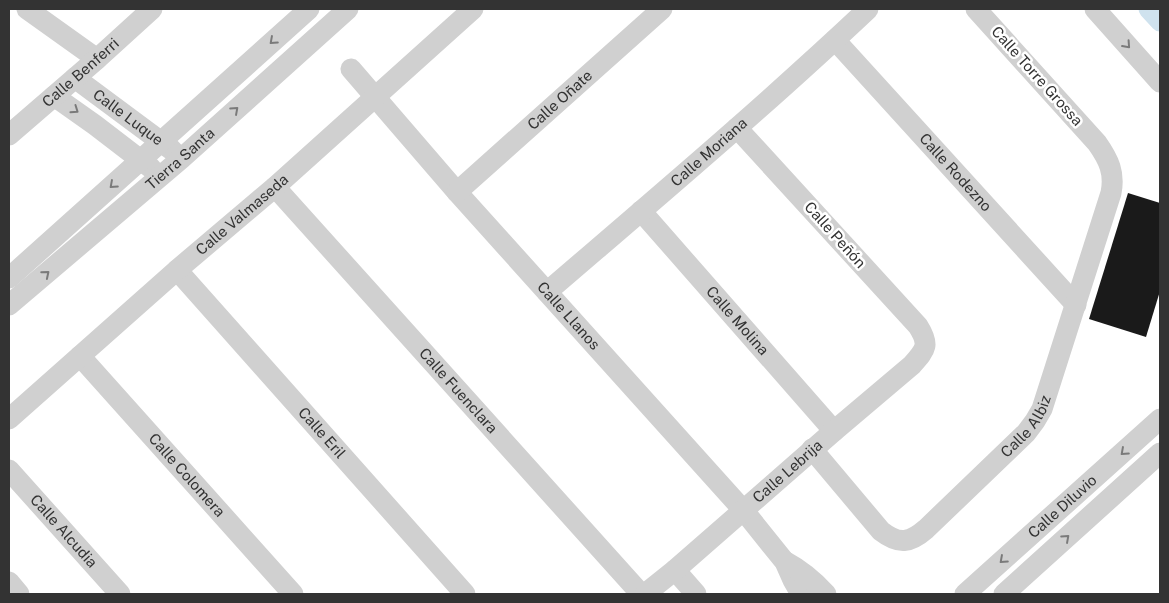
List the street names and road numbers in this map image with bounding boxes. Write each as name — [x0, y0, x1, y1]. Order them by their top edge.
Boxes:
street label: Calle Torre Grossa — [988, 23, 1086, 129]
street label: Calle Benferri — [39, 34, 122, 110]
street label: Calle Oñate — [524, 66, 595, 133]
street label: Calle Luque — [90, 85, 167, 148]
street label: Calle Moriana — [667, 114, 750, 190]
street label: Tierra Santa — [142, 124, 218, 193]
street label: Calle Rodezno — [916, 130, 995, 214]
street label: Calle Valmaseda — [192, 170, 291, 258]
street label: Calle Peñón — [801, 198, 869, 271]
street label: Calle Llanos — [534, 278, 604, 353]
street label: Calle Molina — [703, 282, 772, 358]
street label: Calle Fuenclara — [416, 344, 501, 436]
street label: Calle Albiz — [997, 393, 1054, 461]
street label: Calle Eril — [295, 404, 349, 462]
street label: Calle Colomera — [145, 430, 229, 520]
street label: Calle Lebrija — [749, 436, 826, 506]
street label: Calle Diluvio — [1024, 471, 1100, 541]
street label: Calle Alcudia — [27, 491, 101, 571]

